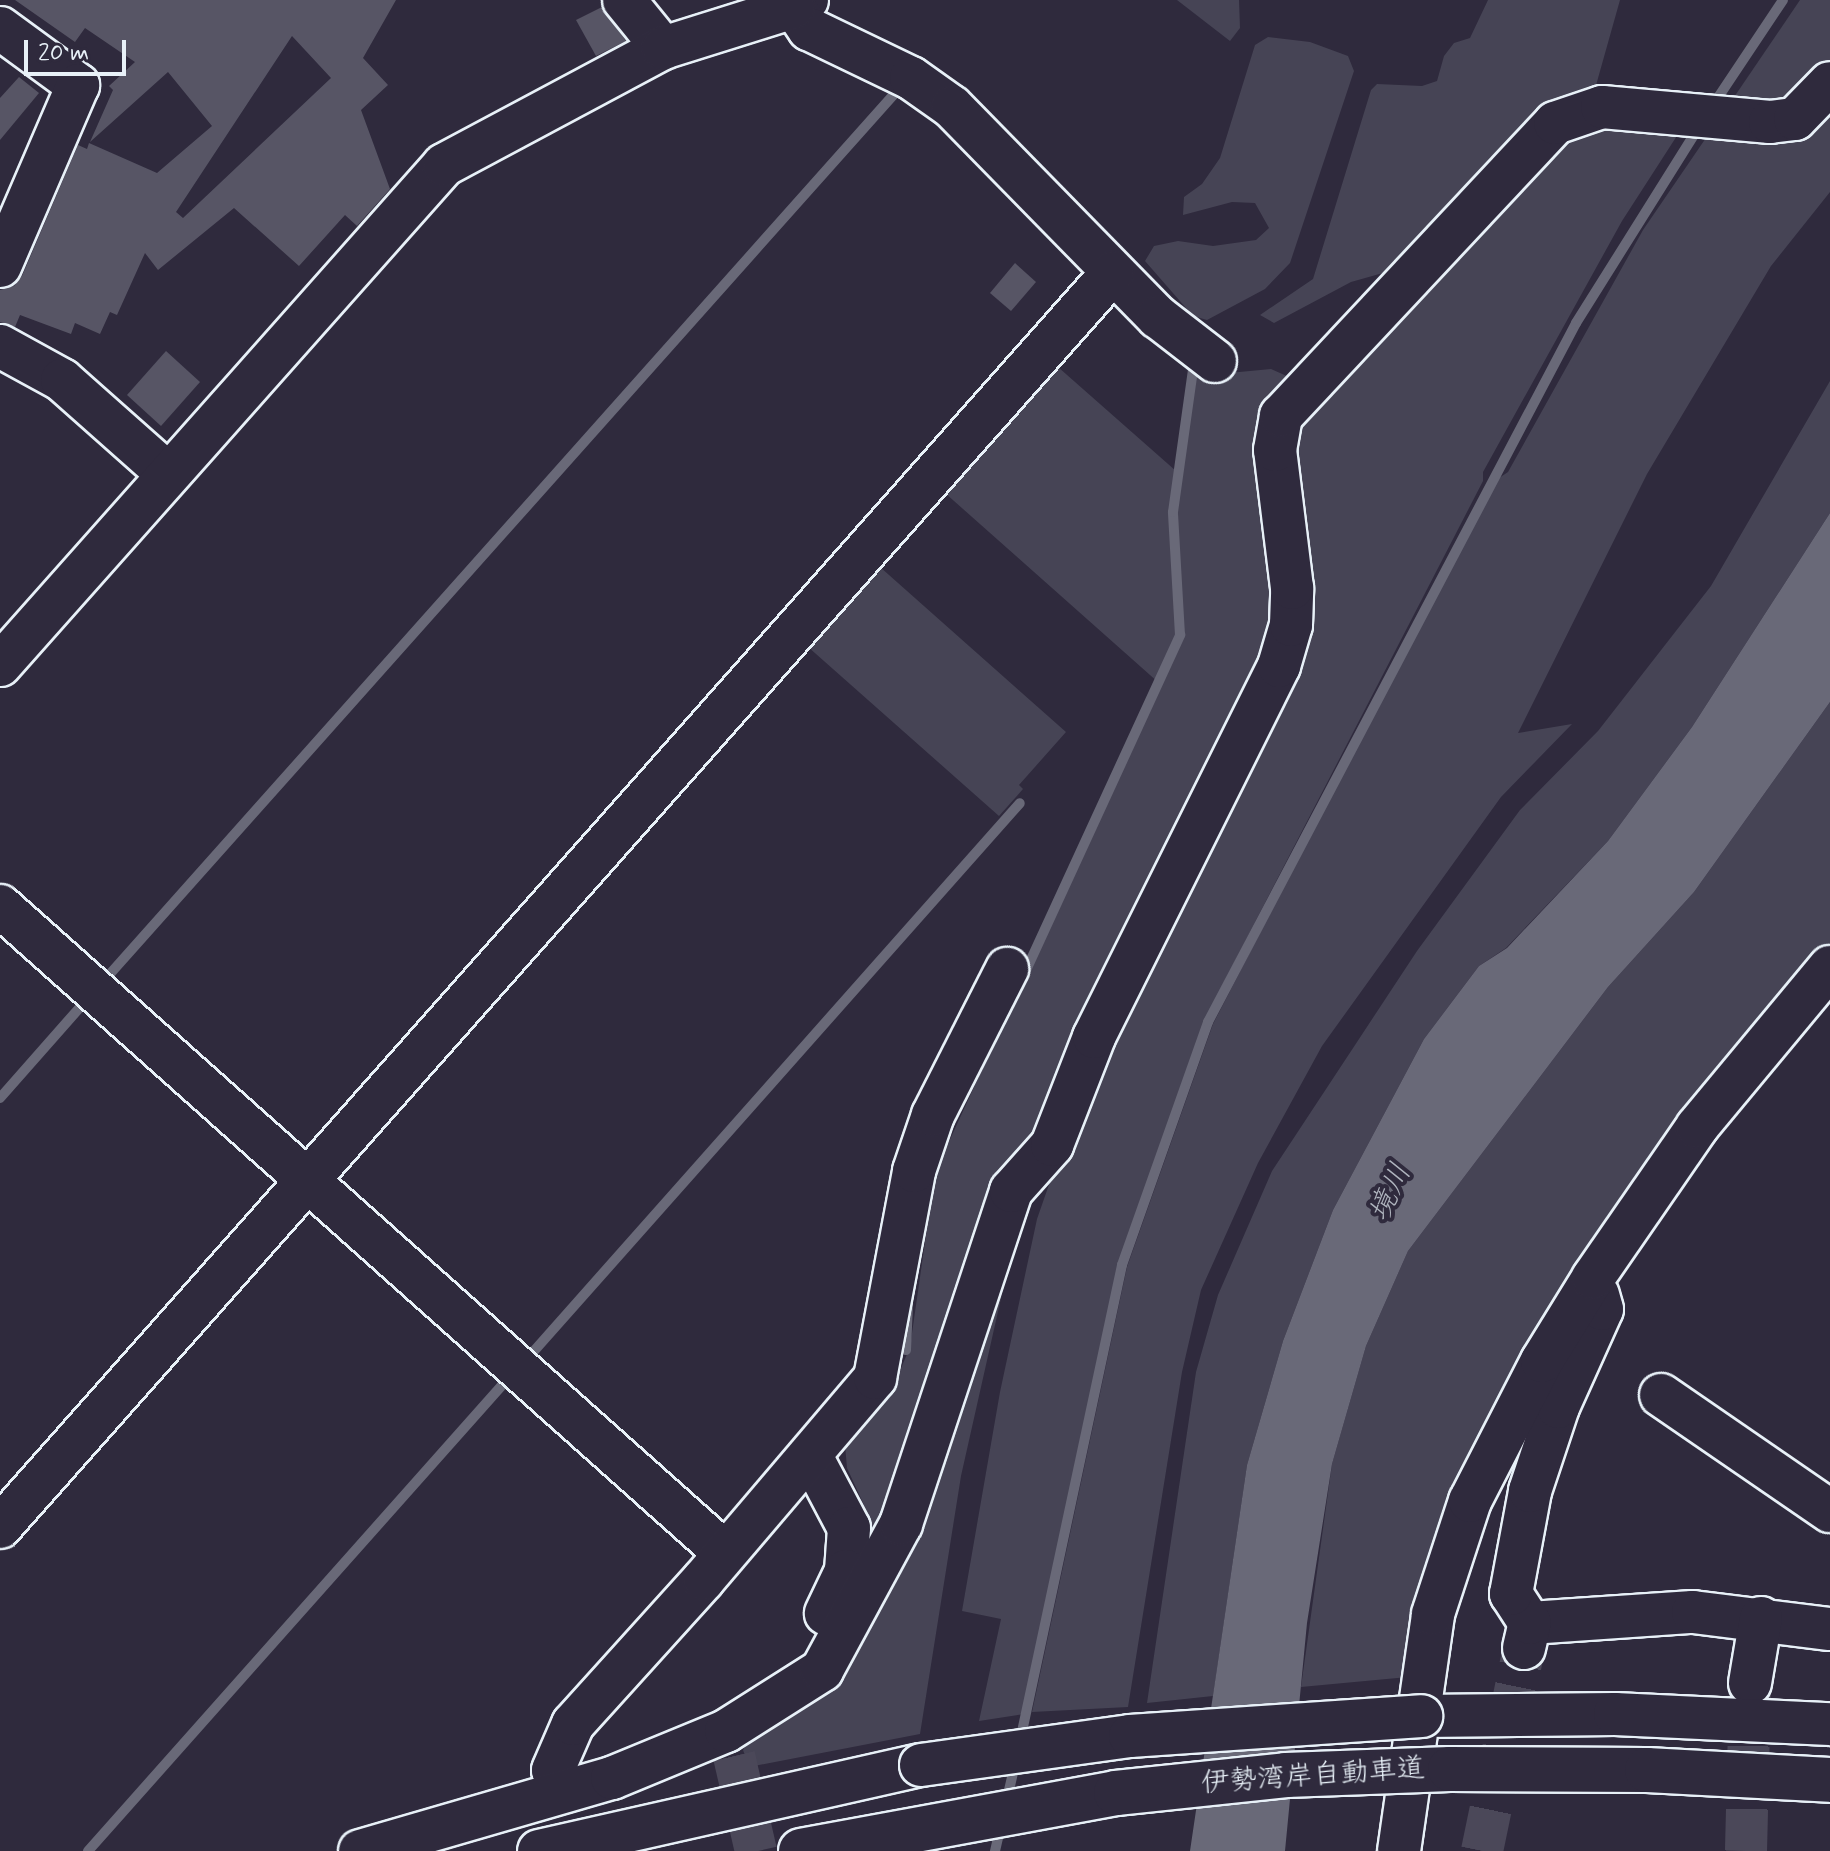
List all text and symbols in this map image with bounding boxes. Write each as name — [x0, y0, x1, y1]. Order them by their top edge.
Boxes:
scale bar — [28, 24, 130, 74]
text: 20 m — [38, 38, 89, 69]
water label: 境川 — [1362, 1158, 1420, 1228]
street label: 伊勢湾岸自動車道 — [1200, 1752, 1426, 1802]

